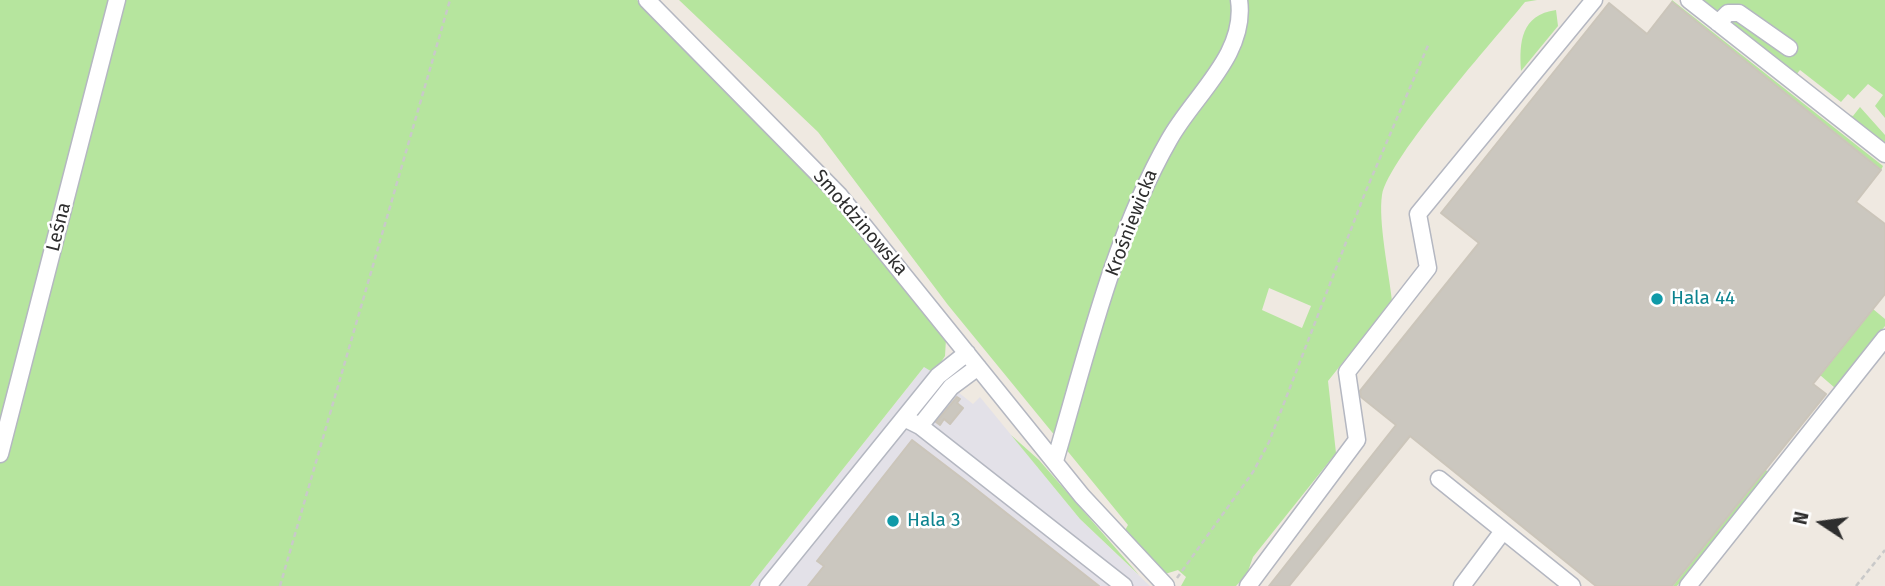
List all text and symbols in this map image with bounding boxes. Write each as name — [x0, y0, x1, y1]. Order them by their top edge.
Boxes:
street label: Smołdzinowska — [808, 165, 912, 281]
street label: Krośniewicka — [1101, 166, 1163, 280]
street label: Leśna — [42, 200, 76, 254]
place label: Hala 44 — [1671, 288, 1735, 310]
marker: Hala 44 — [1649, 291, 1665, 307]
north arrow — [1787, 488, 1857, 558]
text: N — [1788, 509, 1814, 527]
place label: Hala 3 — [907, 510, 960, 532]
marker: Hala 3 — [885, 513, 901, 529]

